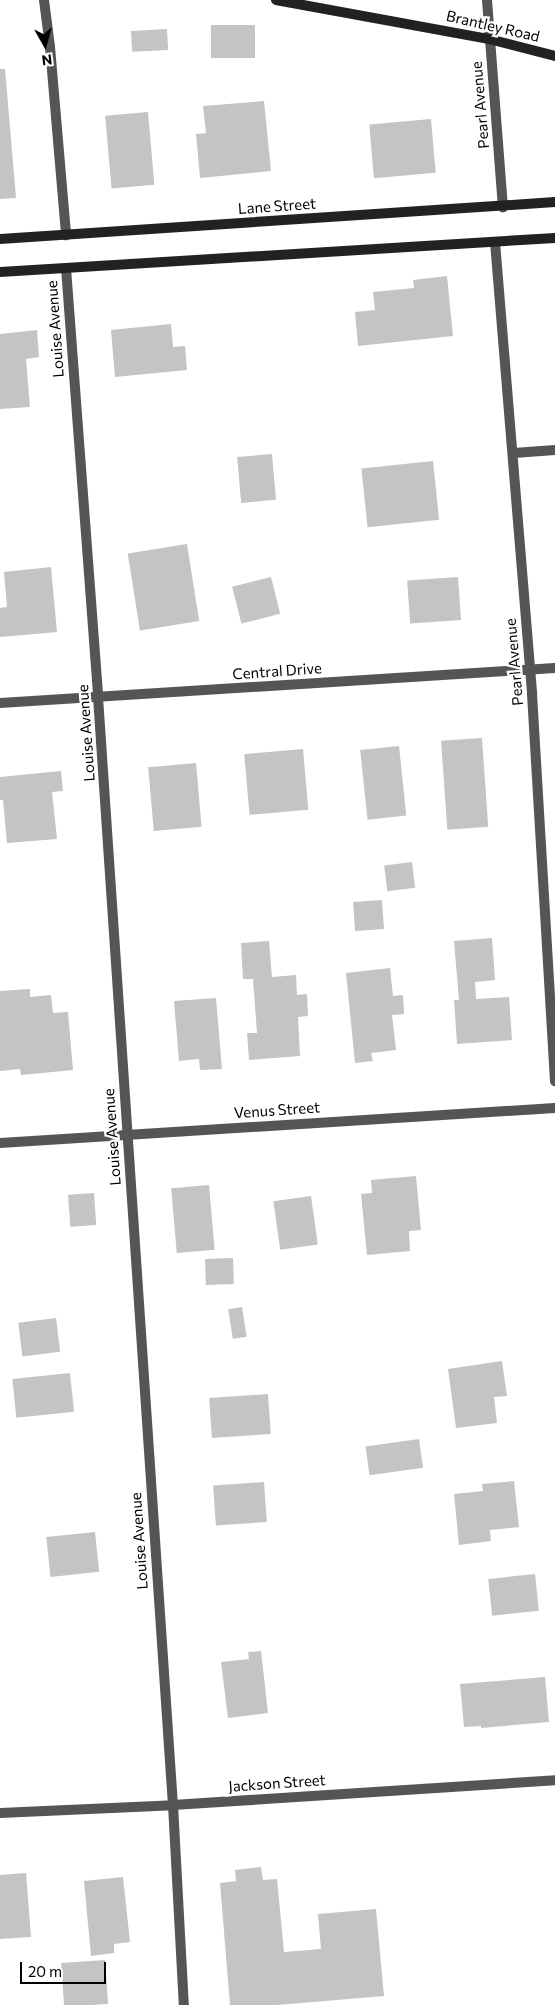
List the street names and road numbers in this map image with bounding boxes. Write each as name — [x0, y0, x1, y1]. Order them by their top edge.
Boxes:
street label: Brantley Road — [445, 7, 541, 45]
street label: Pearl Avenue — [467, 61, 493, 149]
street label: Lane Street — [237, 194, 317, 218]
street label: Louise Avenue — [43, 280, 67, 378]
street label: Pearl Avenue — [501, 618, 527, 706]
street label: Central Drive — [232, 659, 322, 683]
street label: Louise Avenue — [74, 684, 98, 782]
street label: Louise Avenue — [100, 1088, 124, 1186]
street label: Venus Street — [233, 1098, 321, 1122]
street label: Louise Avenue — [127, 1492, 151, 1590]
street label: Jackson Street — [228, 1771, 326, 1795]

